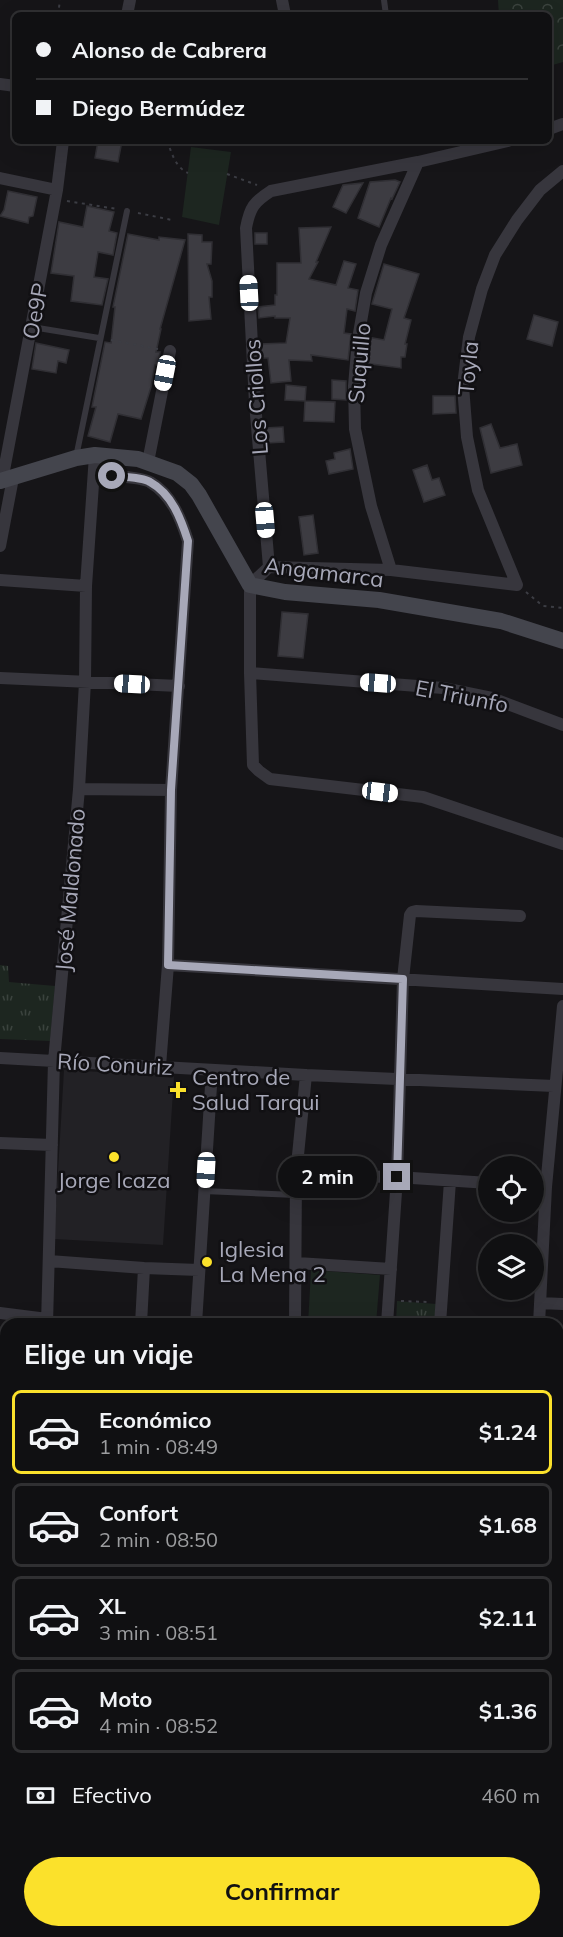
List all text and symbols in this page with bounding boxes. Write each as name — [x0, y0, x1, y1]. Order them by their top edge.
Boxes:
text: Alonso de Cabrera — [72, 36, 267, 64]
text: Diego Bermúdez — [72, 94, 245, 122]
car — [239, 275, 259, 311]
street label: Oe9P — [16, 281, 54, 341]
street label: Suquillo — [342, 322, 376, 404]
street label: Los Criollos — [238, 338, 274, 456]
street label: Toyla — [452, 340, 484, 396]
car — [153, 354, 177, 392]
route start — [98, 462, 125, 489]
car — [254, 501, 276, 539]
street label: Angamarca — [263, 551, 385, 593]
car — [359, 673, 397, 693]
street label: El Triunfo — [413, 673, 511, 719]
car — [114, 674, 150, 694]
car — [361, 781, 399, 803]
street label: José Maldonado — [49, 807, 91, 973]
street label: Río Conuriz — [56, 1047, 174, 1081]
place label: Centro de Salud Tarqui — [192, 1063, 320, 1116]
marker: Centro de Salud Tarqui — [169, 1081, 187, 1099]
marker: Jorge Icaza — [107, 1150, 121, 1164]
car — [196, 1152, 216, 1188]
callout: 2 min — [277, 1156, 376, 1198]
map controls — [478, 1156, 544, 1300]
button: locate — [478, 1156, 544, 1222]
route end — [383, 1163, 410, 1190]
text: 2 min — [301, 1164, 354, 1189]
place label: Jorge Icaza — [58, 1166, 170, 1194]
button: layers — [478, 1234, 544, 1300]
place label: Iglesia La Mena 2 — [219, 1235, 326, 1288]
marker: Iglesia La Mena 2 — [200, 1255, 214, 1269]
text: Elige un viaje — [24, 1337, 193, 1371]
icon: car — [27, 1405, 81, 1459]
text: Económico — [99, 1406, 212, 1434]
text: $1.24 — [479, 1418, 537, 1446]
text: 1 min · 08:49 — [99, 1434, 218, 1459]
icon: car — [27, 1498, 81, 1552]
text: Confort — [99, 1499, 178, 1527]
text: $1.68 — [479, 1511, 537, 1539]
text: 2 min · 08:50 — [99, 1527, 218, 1552]
icon: car — [27, 1591, 81, 1645]
text: XL — [99, 1592, 126, 1620]
text: $2.11 — [479, 1604, 537, 1632]
text: 3 min · 08:51 — [99, 1620, 218, 1645]
icon: car — [27, 1684, 81, 1738]
text: Moto — [99, 1685, 152, 1713]
text: $1.36 — [479, 1697, 537, 1725]
text: 4 min · 08:52 — [99, 1713, 218, 1738]
icon: cash — [24, 1779, 57, 1812]
text: Efectivo — [72, 1781, 152, 1809]
text: 460 m — [481, 1783, 540, 1808]
button: Confirmar — [24, 1857, 540, 1926]

